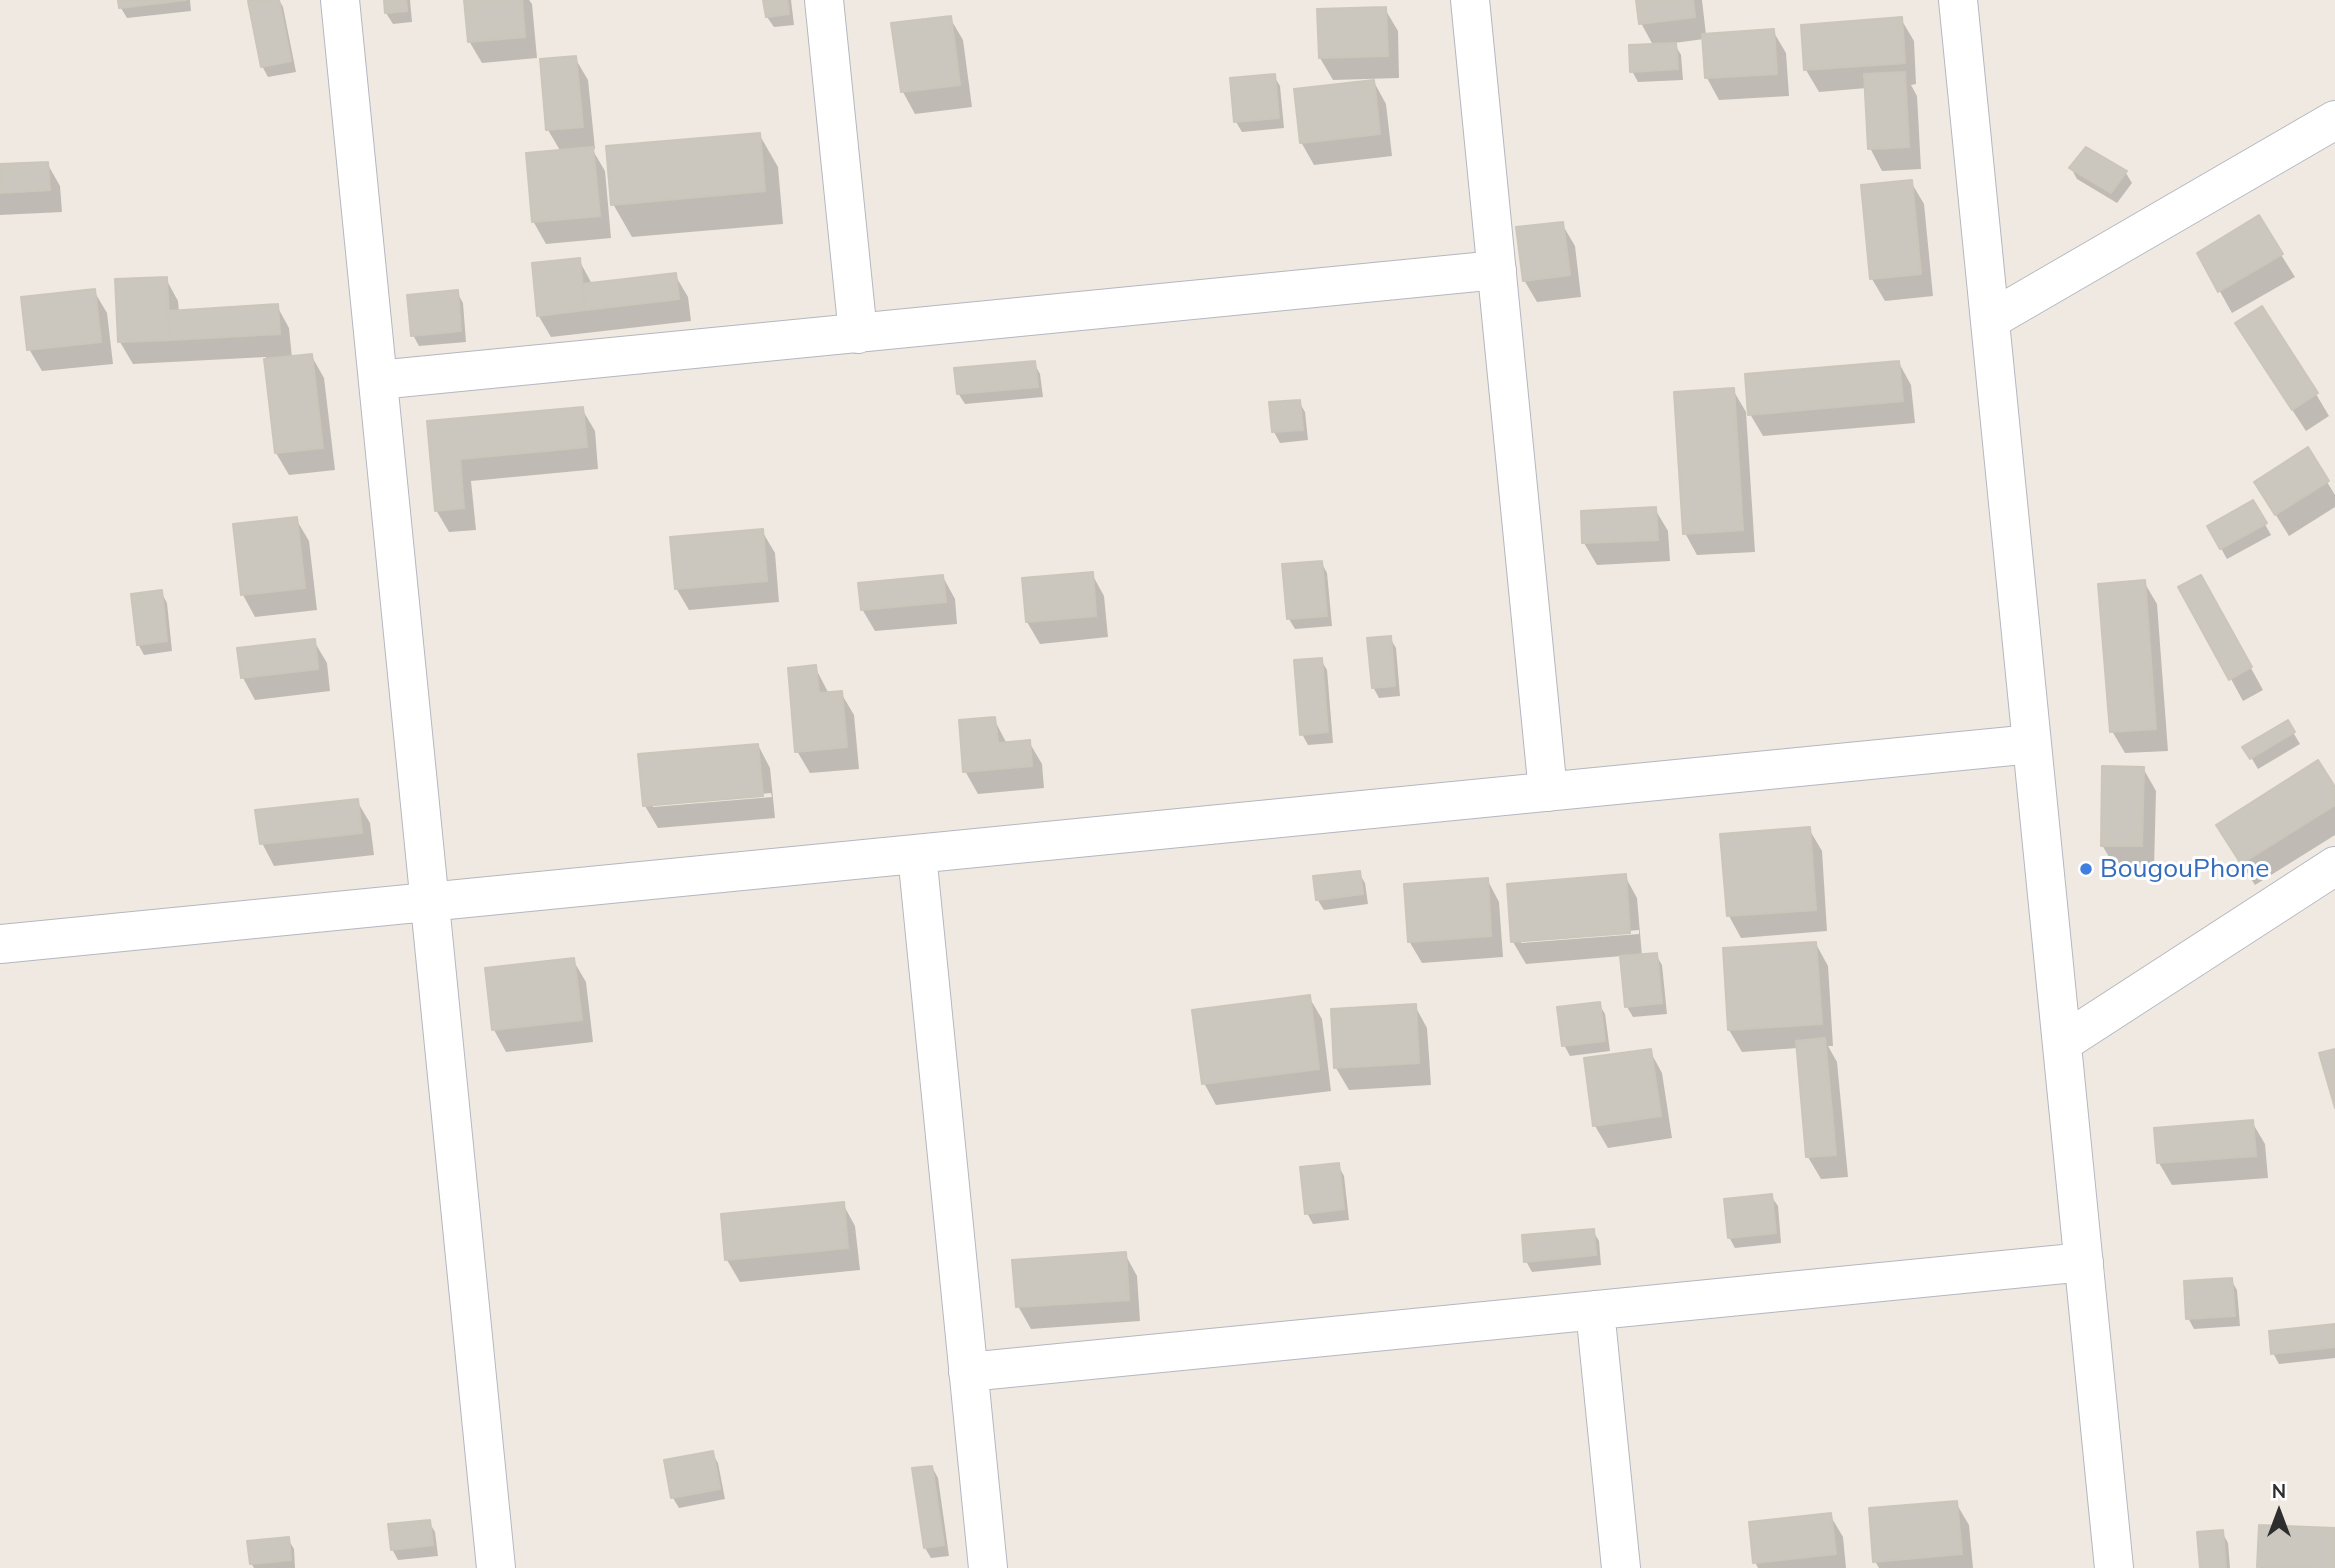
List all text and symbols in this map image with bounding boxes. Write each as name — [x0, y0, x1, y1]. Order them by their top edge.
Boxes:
place label: BougouPhone — [2100, 853, 2269, 885]
marker: BougouPhone — [2078, 861, 2094, 877]
north arrow — [2244, 1477, 2314, 1547]
text: N — [2272, 1479, 2286, 1503]

